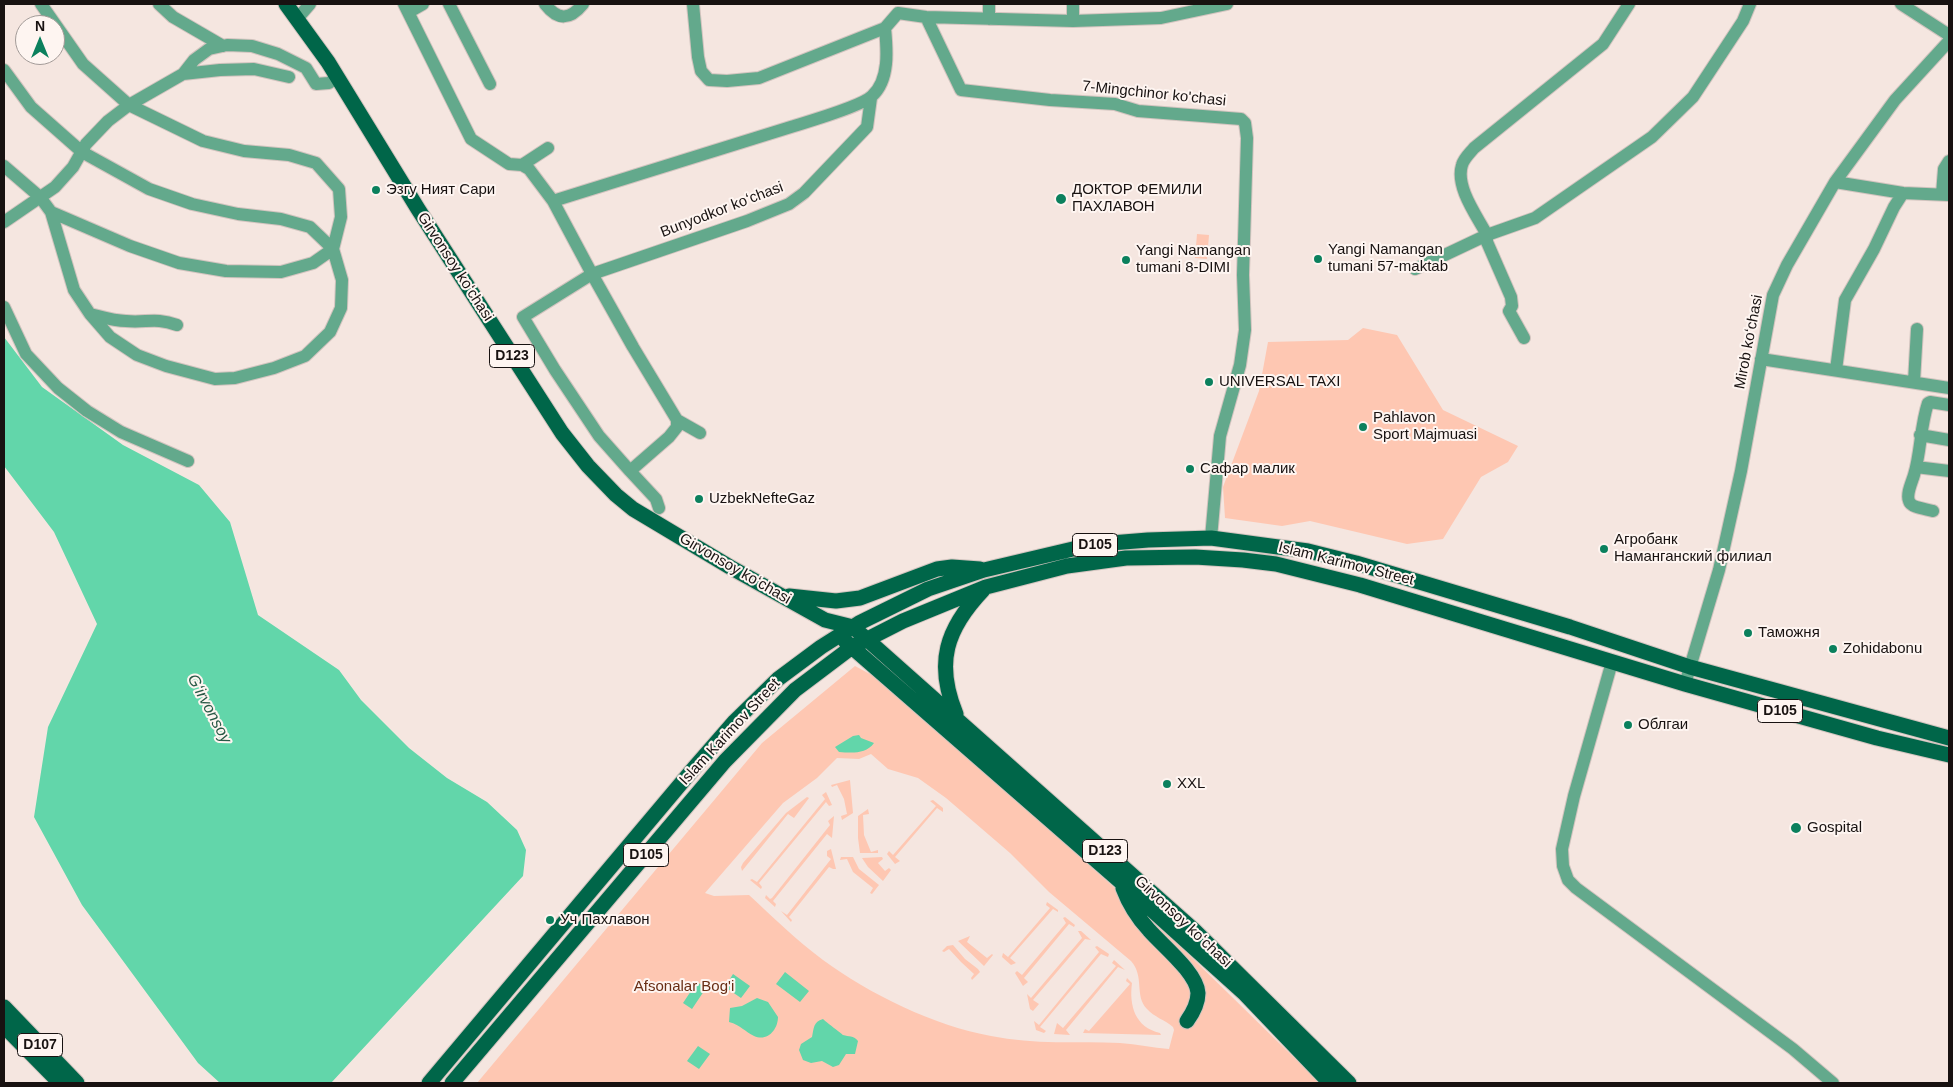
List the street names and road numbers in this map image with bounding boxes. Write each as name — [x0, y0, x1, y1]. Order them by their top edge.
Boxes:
street label: 7-Mingchinor ko'chasi — [1081, 77, 1227, 111]
street label: Bunyodkor koʻchasi — [658, 178, 786, 242]
street label: Girvonsoy koʻchasi — [413, 209, 497, 325]
street label: Mirob koʻchasi — [1731, 293, 1767, 391]
road number: D123 — [490, 344, 534, 368]
street label: Girvonsoy koʻchasi — [676, 530, 794, 608]
road number: D105 — [1072, 534, 1118, 556]
street label: Islam Karimov Street — [1276, 538, 1416, 590]
street label: Islam Karimov Street — [676, 675, 784, 789]
road number: D105 — [1758, 699, 1802, 722]
road number: D123 — [1082, 839, 1128, 862]
road number: D105 — [624, 844, 668, 866]
street label: Girvonsoy koʻchasi — [1131, 872, 1235, 972]
road number: D107 — [18, 1034, 62, 1056]

